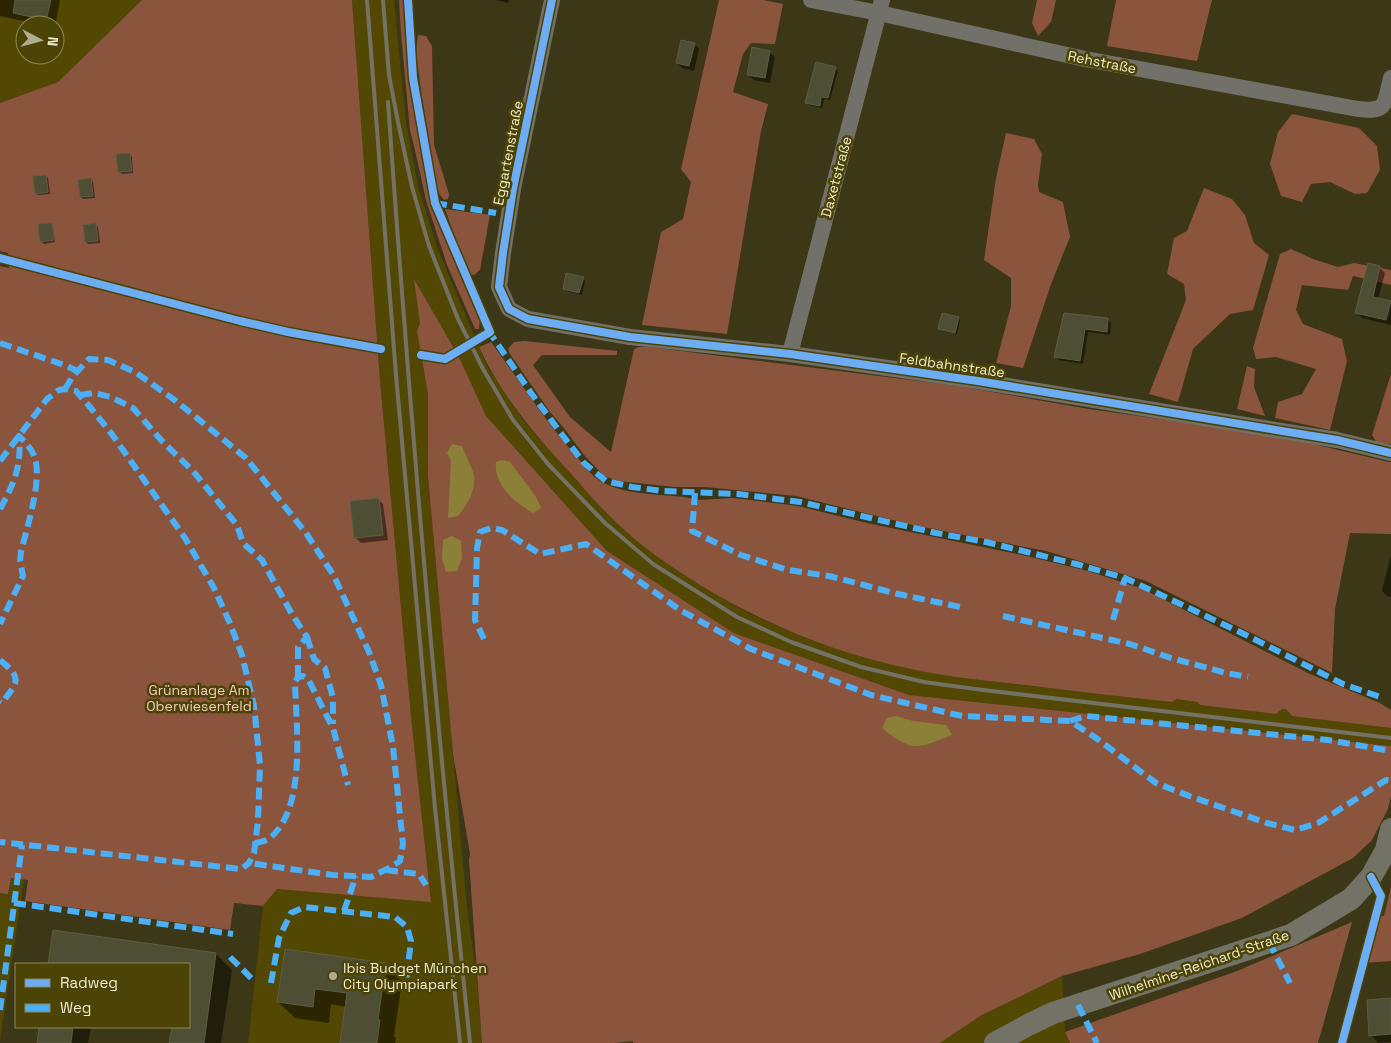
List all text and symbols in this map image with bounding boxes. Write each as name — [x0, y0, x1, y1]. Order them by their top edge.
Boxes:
north arrow — [15, 15, 65, 65]
text: N — [43, 36, 62, 47]
street label: Rehstraße — [1066, 47, 1138, 77]
street label: Eggartenstraße — [489, 99, 527, 207]
street label: Daxetstraße — [817, 134, 855, 220]
street label: Feldbahnstraße — [898, 349, 1006, 381]
park label: Grünanlage Am Oberwiesenfeld — [146, 681, 252, 715]
street label: Wilhelmine-Reichard-Straße — [1107, 926, 1291, 1004]
place label: Ibis Budget München City Olympiapark — [343, 959, 487, 993]
legend — [15, 963, 190, 1028]
marker: Ibis Budget München City Olympiapark — [327, 970, 339, 982]
text: Radweg — [60, 973, 118, 992]
text: Weg — [60, 998, 91, 1017]

